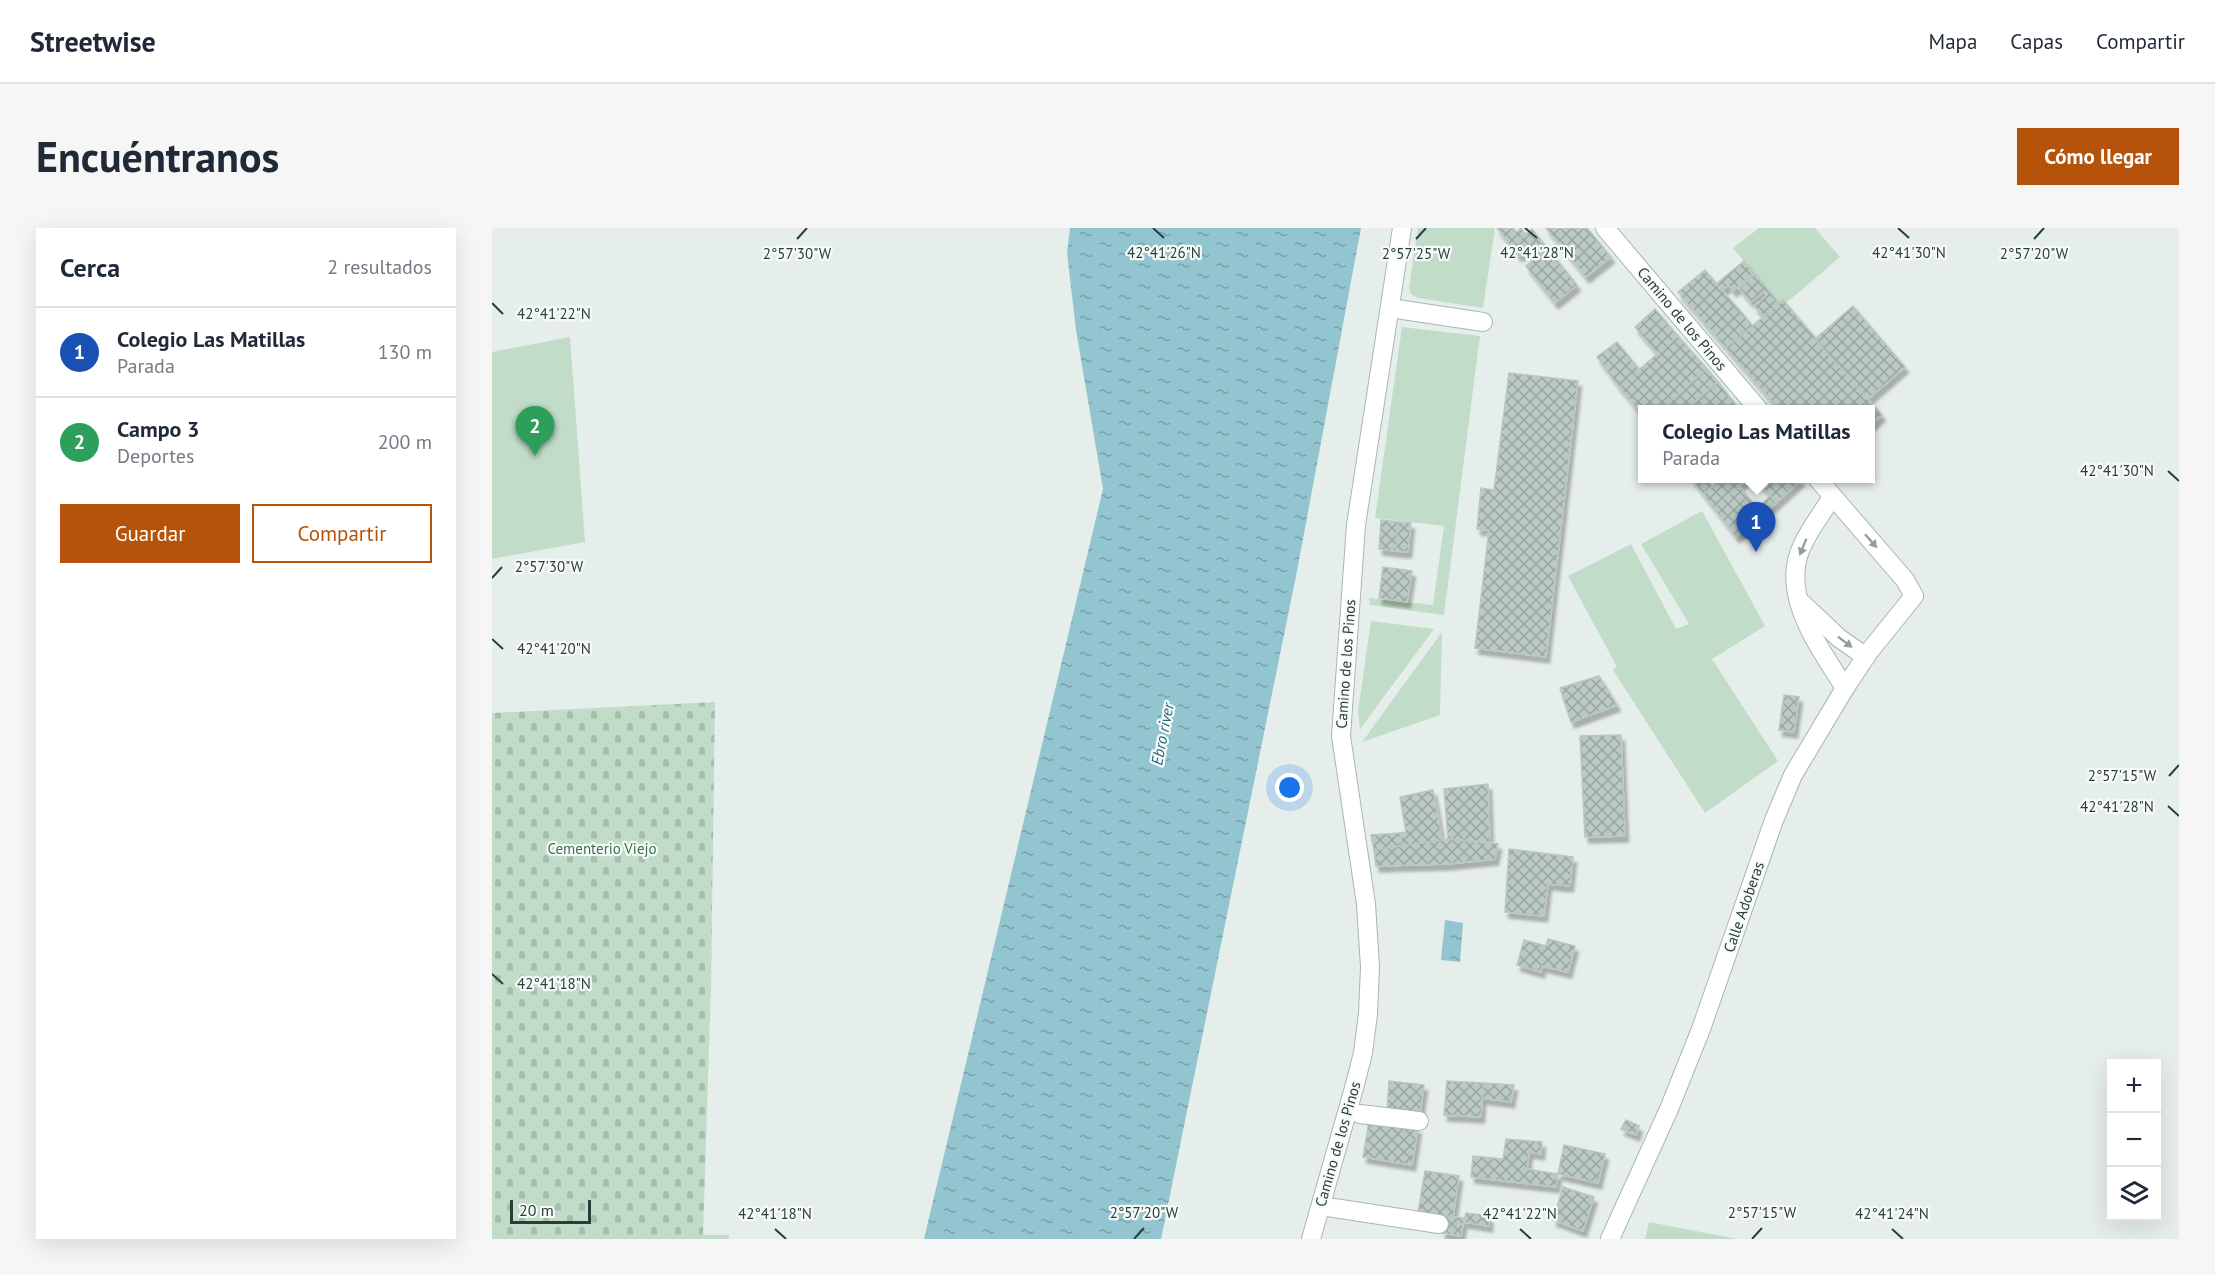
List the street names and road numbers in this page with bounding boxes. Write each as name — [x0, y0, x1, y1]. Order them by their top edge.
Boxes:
street label: Camino de los Pinos — [1633, 263, 1731, 374]
street label: Camino de los Pinos — [1332, 599, 1359, 729]
street label: Calle Adoberas — [1719, 859, 1768, 955]
street label: Camino de los Pinos — [1311, 1079, 1365, 1209]

